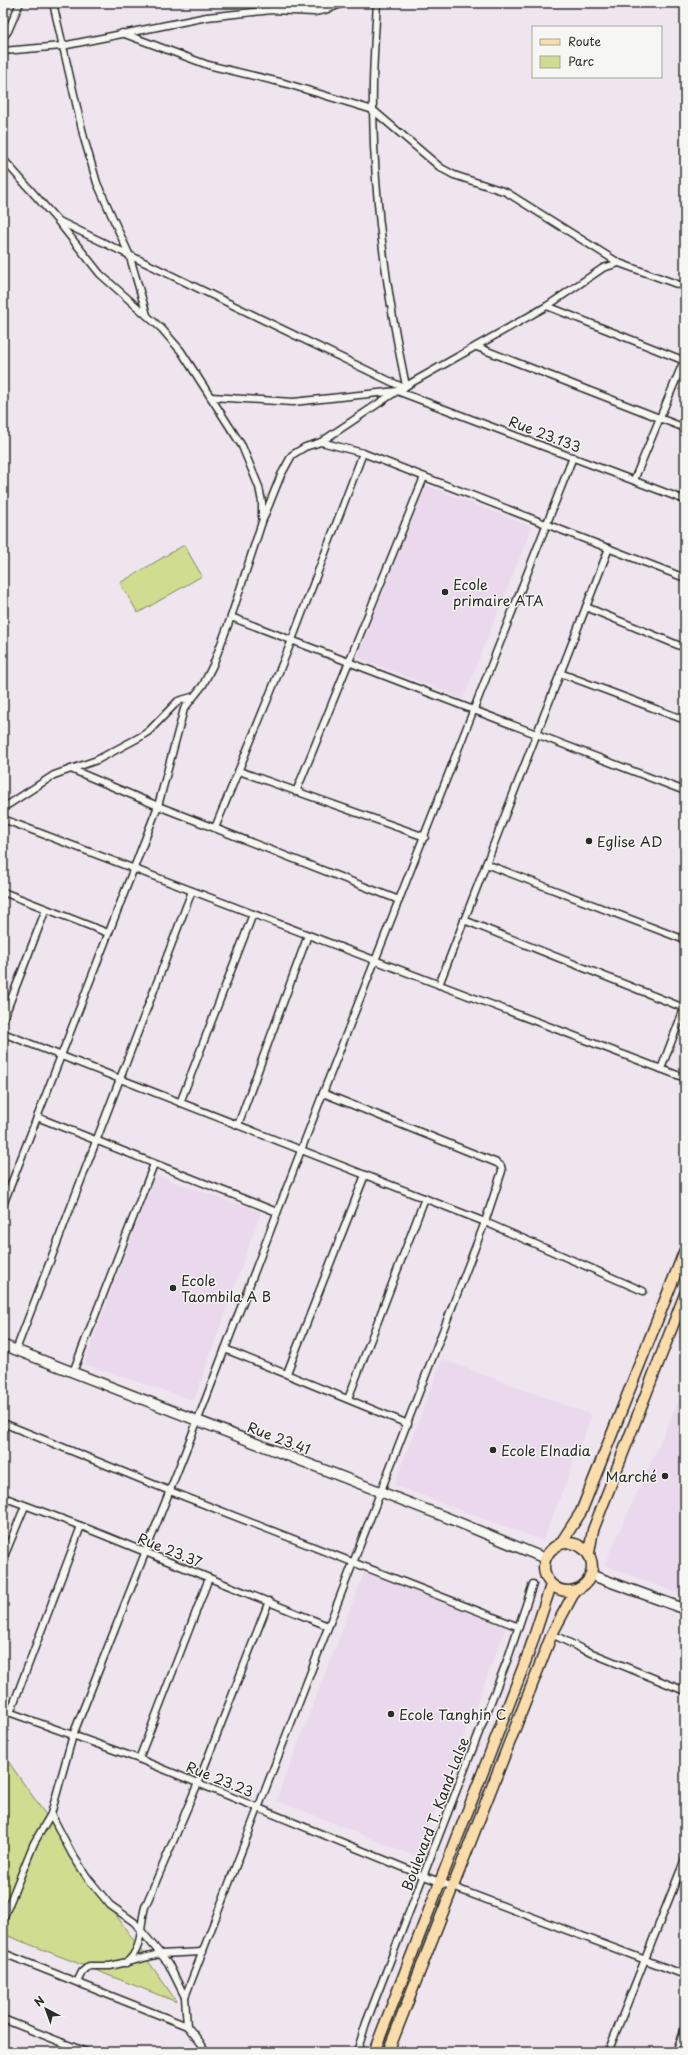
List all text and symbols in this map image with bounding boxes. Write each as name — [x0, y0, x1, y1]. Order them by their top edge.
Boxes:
legend — [532, 26, 662, 78]
text: Route — [568, 32, 601, 50]
text: Parc — [568, 52, 594, 70]
street label: Rue 23.133 — [506, 411, 584, 457]
place label: Ecole primaire ATA — [453, 574, 544, 611]
marker: Ecole primaire ATA — [440, 587, 450, 597]
place label: Eglise AD — [597, 831, 662, 852]
marker: Eglise AD — [584, 836, 594, 846]
place label: Ecole Taombila A B — [181, 1270, 271, 1307]
marker: Ecole Taombila A B — [168, 1283, 178, 1293]
street label: Rue 23.41 — [244, 1416, 314, 1460]
place label: Ecole Elnadia — [501, 1440, 591, 1461]
marker: Ecole Elnadia — [488, 1445, 498, 1455]
place label: Marché — [606, 1466, 657, 1487]
marker: Marché — [660, 1471, 670, 1481]
street label: Rue 23.37 — [135, 1528, 206, 1573]
place label: Ecole Tanghin C — [399, 1704, 506, 1725]
marker: Ecole Tanghin C — [386, 1709, 396, 1719]
street label: Boulevard T. Kand-Lalse — [396, 1734, 474, 1894]
street label: Rue 23.23 — [183, 1756, 257, 1802]
north arrow — [26, 1989, 66, 2029]
text: N — [30, 1992, 48, 2010]

